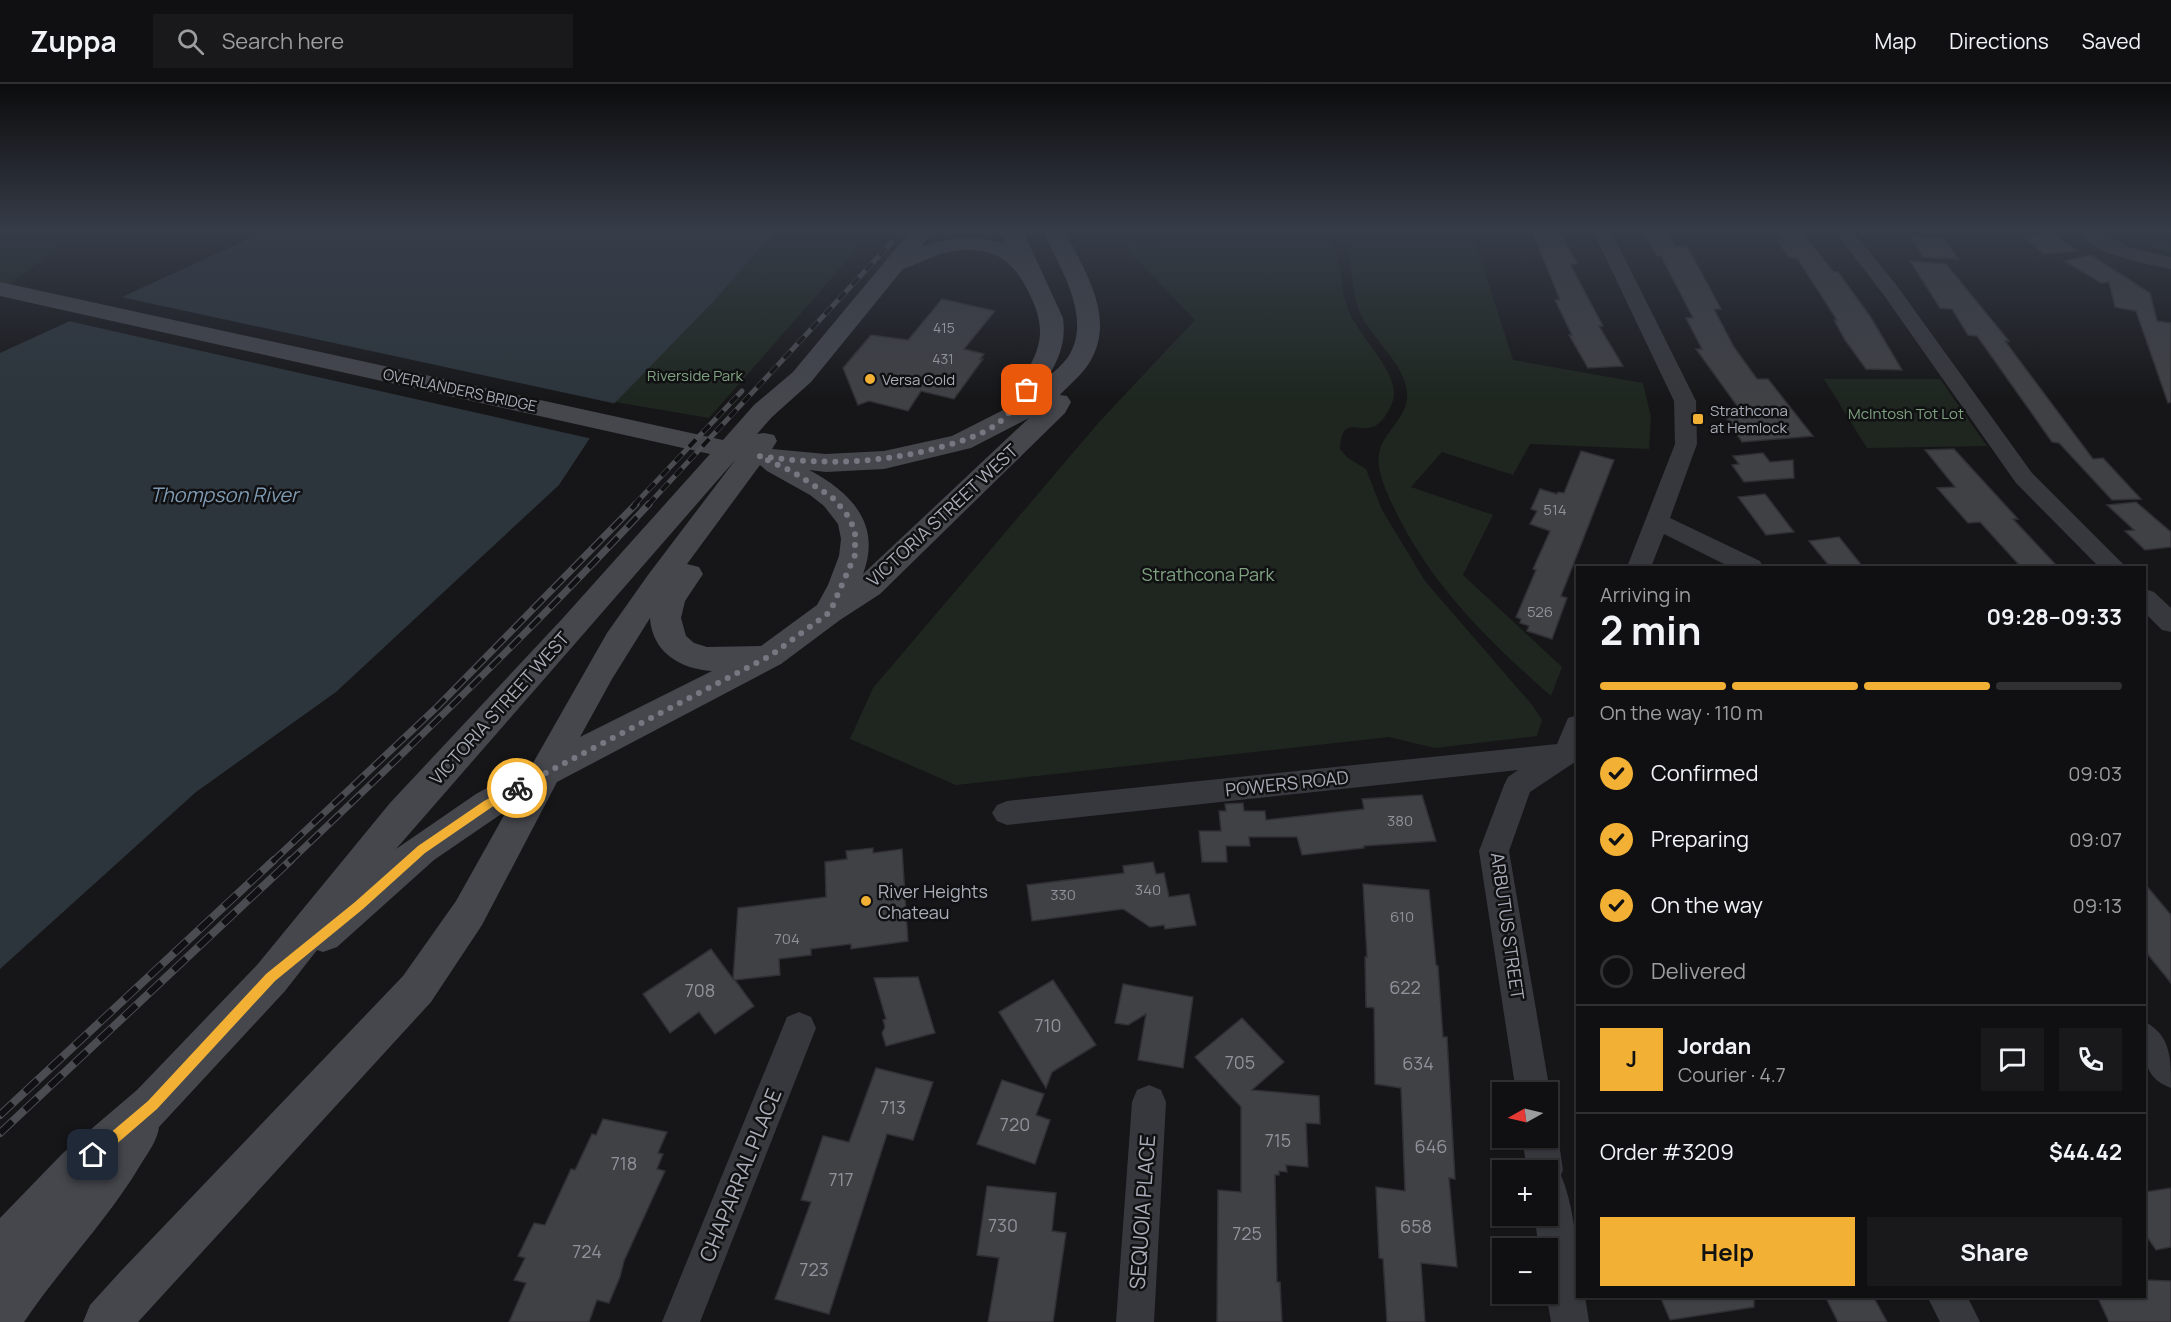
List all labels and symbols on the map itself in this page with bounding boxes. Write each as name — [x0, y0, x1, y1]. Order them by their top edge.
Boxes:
house number: 415 — [933, 318, 955, 337]
house number: 431 — [932, 349, 954, 368]
street label: OVERLANDERS BRIDGE — [381, 363, 539, 417]
pin — [1001, 364, 1052, 415]
park label: Riverside Park — [647, 365, 744, 386]
place label: Versa Cold — [882, 369, 955, 390]
marker: Versa Cold — [863, 372, 877, 386]
place label: Strathcona at Hemlock — [1710, 400, 1788, 438]
park label: McIntosh Tot Lot — [1848, 403, 1964, 424]
marker: Strathcona at Hemlock — [1691, 412, 1705, 426]
street label: VICTORIA STREET WEST — [861, 438, 1023, 591]
water label: Thompson River — [150, 481, 301, 508]
house number: 514 — [1543, 499, 1567, 520]
park label: Strathcona Park — [1142, 562, 1275, 586]
house number: 526 — [1527, 601, 1553, 622]
street label: VICTORIA STREET WEST — [424, 626, 574, 790]
courier — [487, 758, 547, 818]
street label: POWERS ROAD — [1224, 765, 1350, 801]
house number: 380 — [1387, 810, 1413, 831]
street label: ARBUTUS STREET — [1486, 851, 1530, 1001]
place label: River Heights Chateau — [878, 879, 988, 924]
house number: 340 — [1135, 879, 1161, 900]
house number: 330 — [1050, 884, 1076, 905]
marker: River Heights Chateau — [859, 894, 873, 908]
house number: 610 — [1390, 906, 1414, 927]
house number: 704 — [774, 928, 800, 949]
house number: 622 — [1389, 975, 1421, 999]
house number: 708 — [685, 978, 715, 1002]
house number: 710 — [1034, 1013, 1062, 1037]
house number: 705 — [1225, 1050, 1255, 1074]
house number: 634 — [1402, 1051, 1434, 1075]
north arrow — [1492, 1082, 1558, 1148]
street label: CHAPARRAL PLACE — [692, 1084, 788, 1266]
house number: 713 — [880, 1095, 906, 1119]
house number: 720 — [1000, 1112, 1030, 1136]
house number: 715 — [1265, 1128, 1291, 1152]
pin — [67, 1129, 118, 1180]
street label: SEQUOIA PLACE — [1123, 1134, 1161, 1290]
house number: 646 — [1415, 1134, 1447, 1158]
house number: 718 — [611, 1151, 637, 1175]
house number: 717 — [828, 1167, 854, 1191]
house number: 730 — [988, 1213, 1018, 1237]
house number: 658 — [1400, 1214, 1432, 1238]
house number: 725 — [1232, 1221, 1262, 1245]
house number: 724 — [572, 1239, 602, 1263]
house number: 723 — [799, 1257, 829, 1281]

